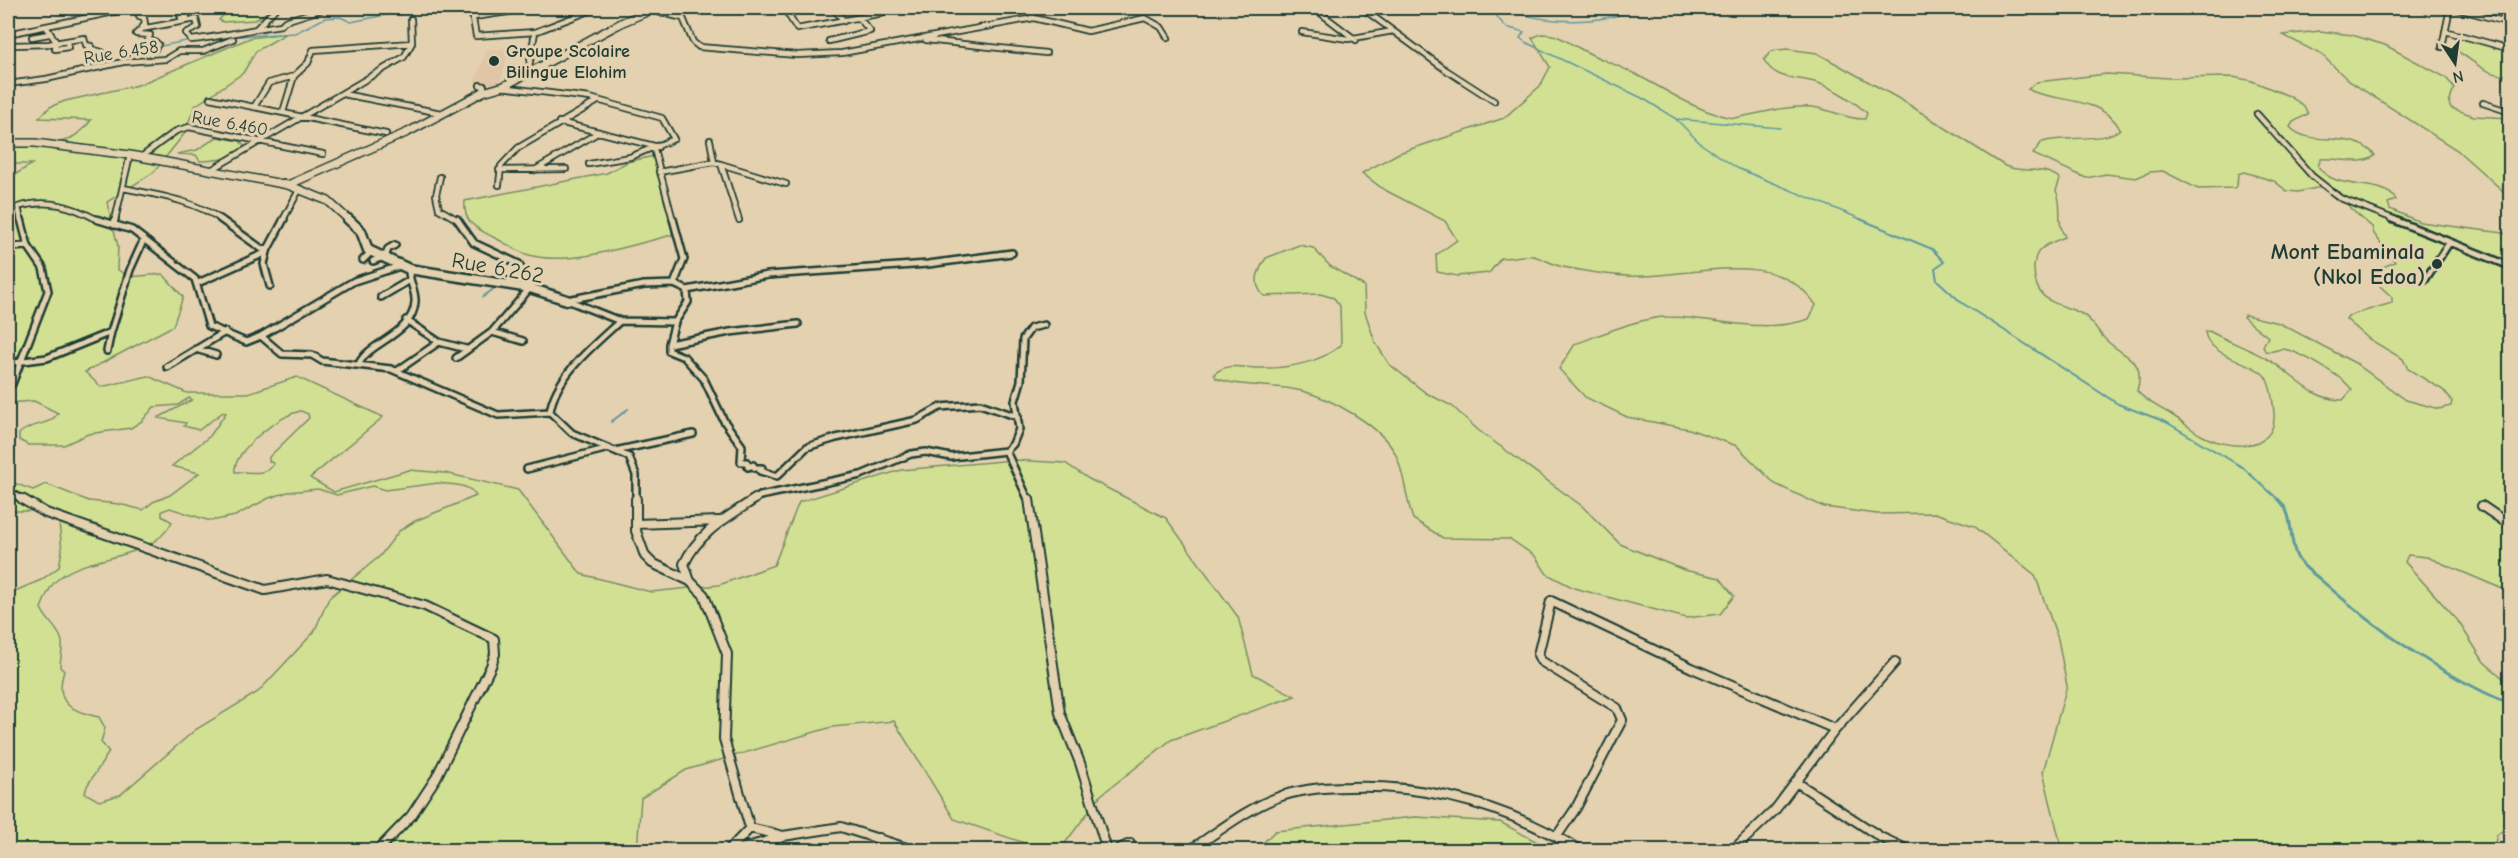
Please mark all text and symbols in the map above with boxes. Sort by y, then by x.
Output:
north arrow [2425,33,2485,93]
street label: Rue 6.458 [82,36,160,69]
place label: Groupe Scolaire Bilingue Elohim [506,41,630,83]
marker: Groupe Scolaire Bilingue Elohim [487,54,501,68]
text: N [2451,67,2465,87]
street label: Rue 6.460 [190,106,270,141]
place label: Mont Ebaminala (Nkol Edoa) [2271,239,2425,290]
street label: Rue 6.262 [450,247,546,289]
marker: Mont Ebaminala (Nkol Edoa) [2430,257,2444,271]

